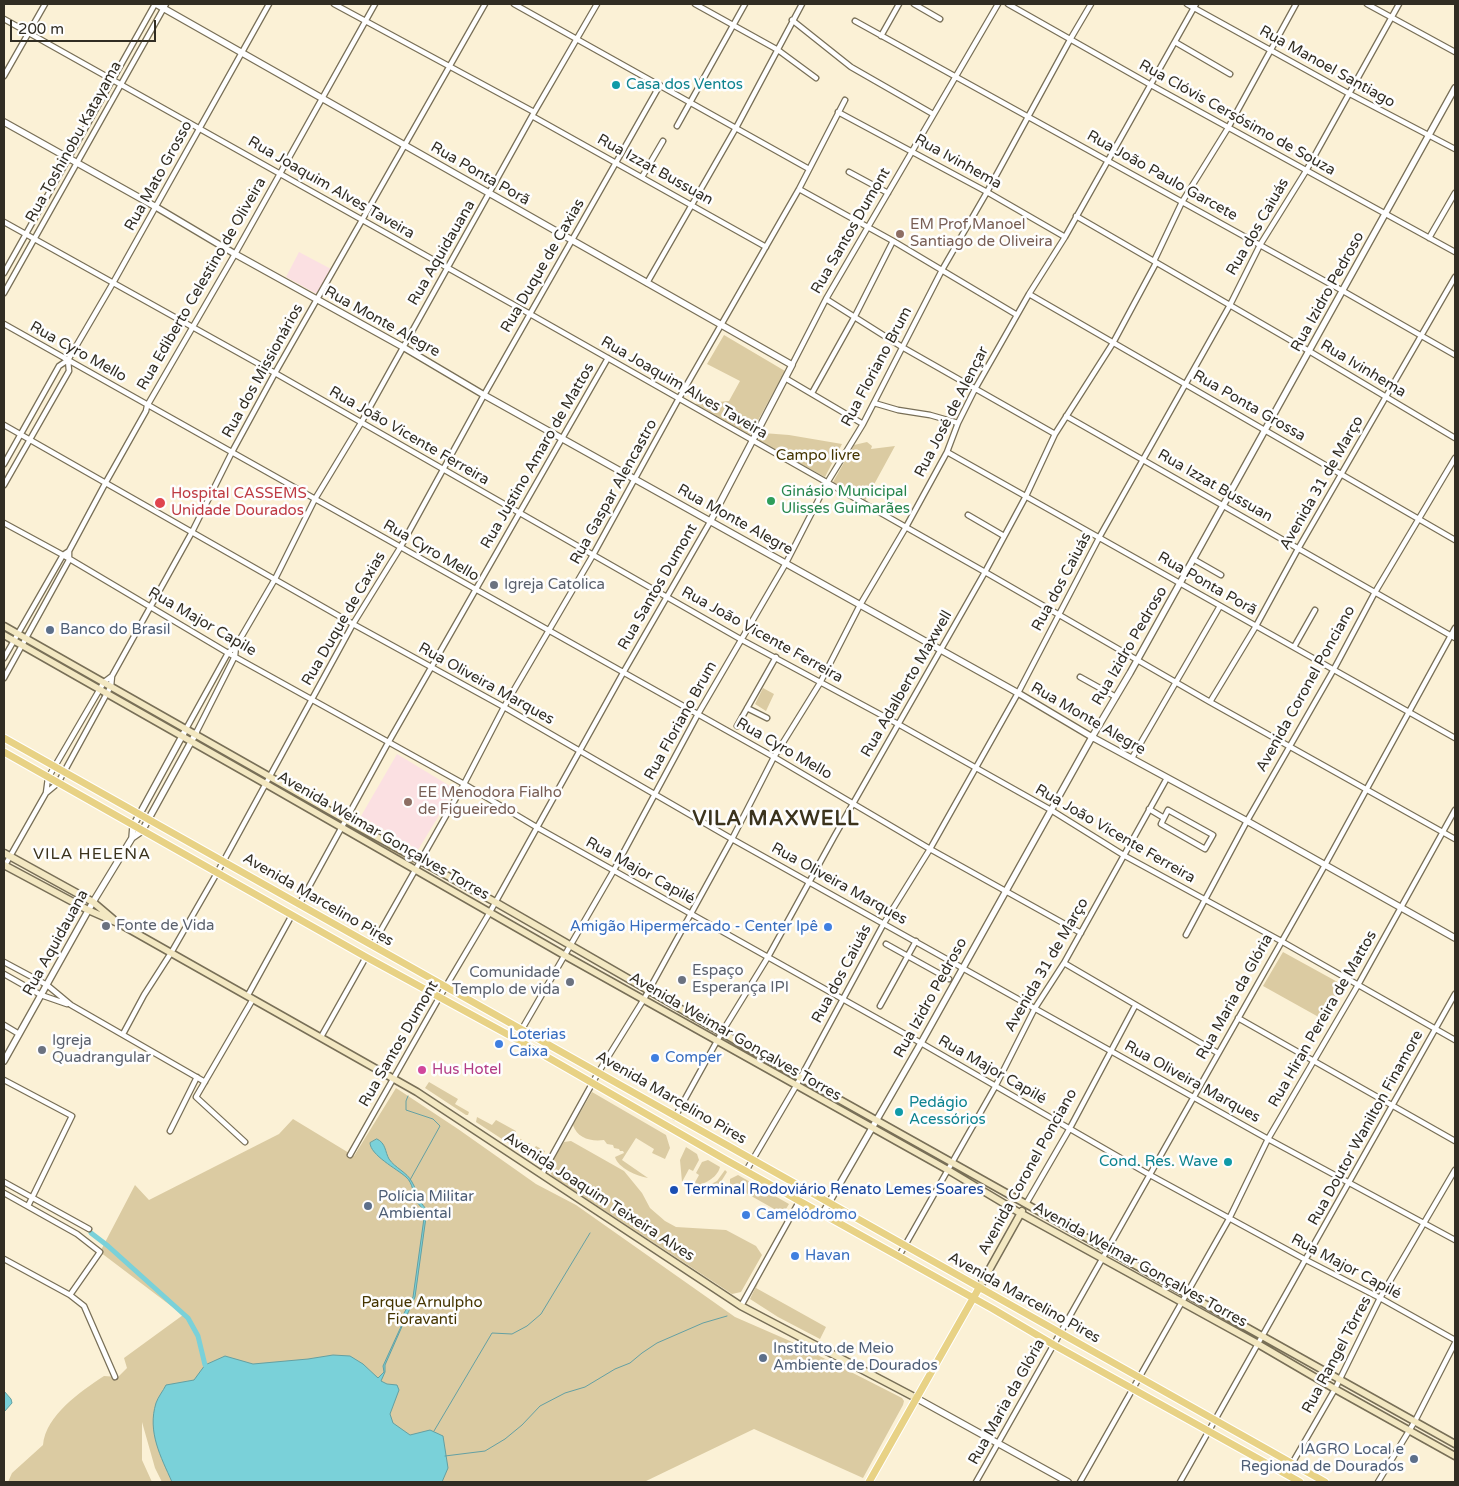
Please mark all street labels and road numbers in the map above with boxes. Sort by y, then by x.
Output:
street label: Rua Manoel Santiago [1256,22,1398,112]
street label: Rua Clóvis Cersósimo de Souza [1136,56,1338,180]
street label: Rua Toshinobu Katayama [22,58,126,226]
street label: Rua Mato Grosso [121,118,197,234]
street label: Rua João Paulo Garcete [1084,127,1240,225]
street label: Rua Izzat Bussuan [594,131,716,209]
street label: Rua Ivinhema [911,131,1005,193]
street label: Rua Joaquim Alves Taveira [244,133,418,243]
street label: Rua Ponta Porã [427,138,533,210]
street label: Rua Santos Dumont [808,165,894,297]
street label: Rua Ediberto Celestino de Oliveira [134,175,270,393]
street label: Rua dos Caiuás [1223,175,1293,279]
street label: Rua Duque de Caxias [497,196,589,336]
street label: Rua Aquidauana [405,197,479,309]
street label: Rua Izidro Pedroso [1288,229,1368,355]
street label: Rua Monte Alegre [321,283,443,361]
street label: Rua dos Missionários [219,301,307,441]
street label: Rua Floriano Brum [838,304,916,430]
street label: Rua Cyro Mello [27,318,129,386]
street label: Rua Joaquim Alves Taveira [597,333,771,443]
street label: Rua Ivinhema [1317,336,1409,402]
street label: Rua José de Alençar [911,344,993,480]
street label: Rua Justino Amaro de Mattos [477,360,599,552]
street label: Rua Ponta Grossa [1190,366,1308,446]
street label: Rua João Vicente Ferreira [326,383,492,489]
street label: Avenida 31 de Março [1276,413,1368,553]
street label: Rua Gaspar Alencastro [567,416,661,568]
street label: Rua Izzat Bussuan [1154,446,1276,526]
street label: Rua Monte Alegre [674,481,796,559]
street label: Rua Cyro Mello [380,516,482,586]
street label: Rua Santos Dumont [615,521,701,653]
street label: Rua dos Caiuás [1028,530,1096,634]
street label: Rua Ponta Porã [1154,548,1260,620]
street label: Rua Duque de Caxias [298,549,390,689]
street label: Rua João Vicente Ferreira [678,583,846,687]
street label: Rua Izidro Pedroso [1089,583,1171,709]
street label: Rua Major Capile [145,584,259,660]
street label: Avenida Coronel Ponciano [1253,603,1359,775]
street label: Rua Adalberto Maxwell [858,608,956,760]
street label: Rua Oliveira Marques [415,639,557,729]
street label: Rua Floriano Brum [641,658,721,784]
street label: Rua Monte Alegre [1028,679,1148,759]
street label: Rua Cyro Mello [733,714,835,784]
street label: Avenida Weimar Gonçalves Torres [274,768,492,904]
street label: Rua João Vicente Ferreira [1032,781,1198,887]
street label: Rua Major Capilé [582,834,698,908]
street label: Rua Oliveira Marques [768,839,910,929]
street label: Avenida Marcelino Pires [239,849,397,951]
street label: Rua Aquidauana [19,887,93,999]
street label: Avenida 31 de Março [1001,895,1093,1035]
street label: Rua dos Caiuás [808,922,876,1026]
street label: Rua Hiran Pereira de Mattos [1265,928,1381,1110]
street label: Rua Maria da Glória [1193,931,1277,1063]
street label: Rua Izidro Pedroso [891,935,971,1061]
street label: Avenida Weimar Gonçalves Torres [626,969,844,1105]
street label: Rua Santos Dumont [356,978,442,1110]
street label: Rua Doutor Wanilton Finamore [1305,1027,1427,1229]
street label: Rua Major Capilé [935,1032,1049,1108]
street label: Rua Oliveira Marques [1121,1037,1263,1127]
street label: Avenida Marcelino Pires [592,1047,750,1149]
street label: Avenida Coronel Ponciano [975,1086,1081,1258]
street label: Avenida Joaquim Teixeira Alves [501,1129,697,1265]
street label: Avenida Weimar Gonçalves Torres [1030,1199,1250,1331]
street label: Rua Major Capilé [1288,1230,1404,1304]
street label: Avenida Marcelino Pires [945,1249,1103,1347]
street label: Rua Rangel Tôrres [1298,1293,1376,1417]
street label: Rua Maria da Glória [965,1336,1049,1468]

